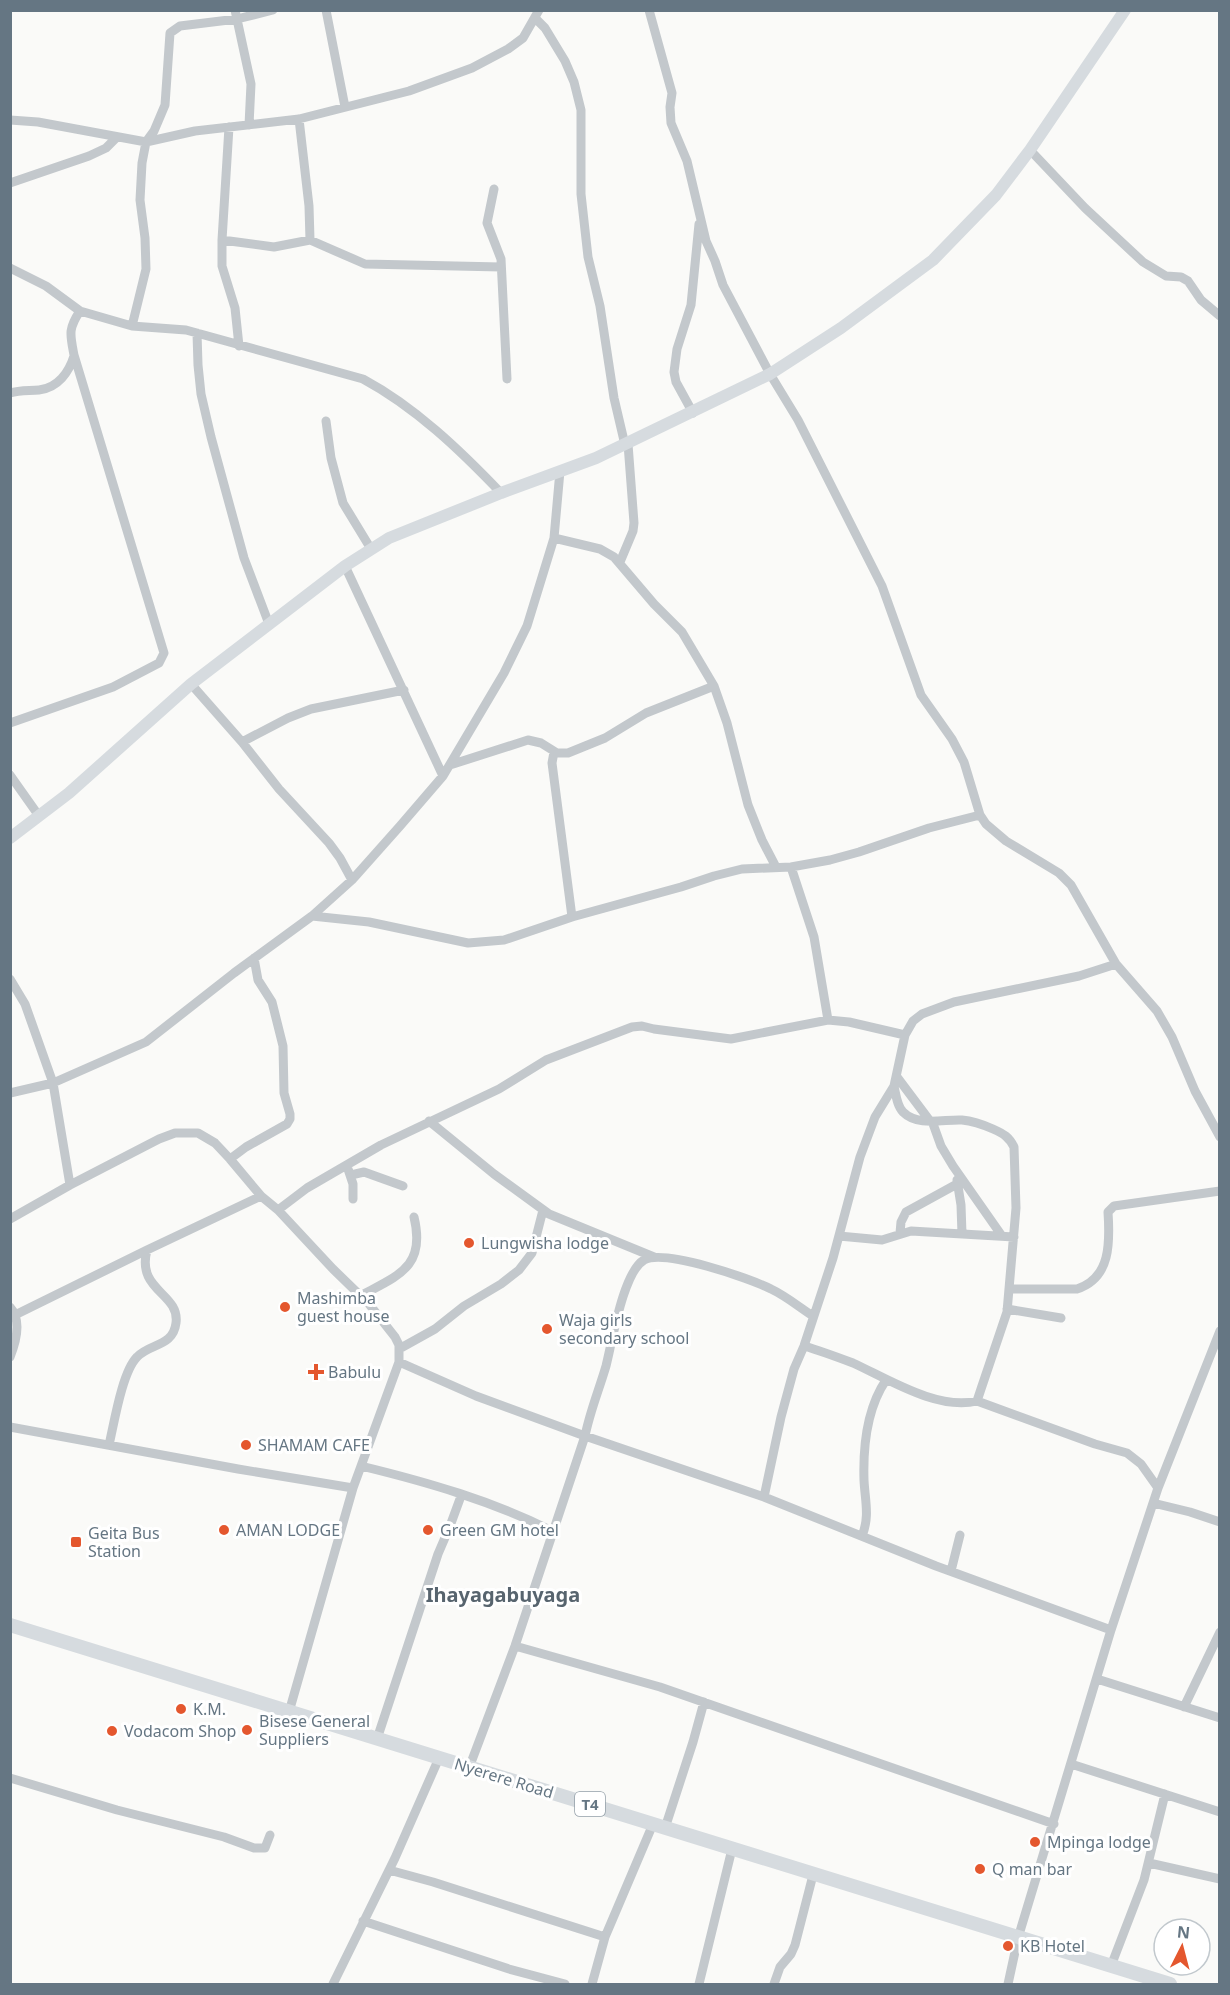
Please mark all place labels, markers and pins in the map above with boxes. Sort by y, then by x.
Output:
place label: Lungwisha lodge [481,1232,609,1254]
marker: Lungwisha lodge [462,1236,476,1250]
place label: Mashimba guest house [297,1287,390,1327]
marker: Mashimba guest house [278,1300,292,1314]
place label: Waja girls secondary school [559,1309,689,1349]
marker: Waja girls secondary school [540,1322,554,1336]
place label: Babulu [328,1361,381,1383]
marker: Babulu [309,1365,323,1379]
place label: SHAMAM CAFE [258,1434,370,1456]
marker: SHAMAM CAFE [239,1438,253,1452]
place label: AMAN LODGE [236,1519,340,1541]
place label: Green GM hotel [440,1519,559,1541]
place label: Geita Bus Station [88,1522,160,1562]
marker: AMAN LODGE [217,1523,231,1537]
marker: Green GM hotel [421,1523,435,1537]
marker: Geita Bus Station [69,1535,83,1549]
place label: K.M. [193,1698,226,1720]
marker: K.M. [174,1702,188,1716]
place label: Bisese General Suppliers [259,1710,370,1750]
place label: Vodacom Shop [124,1720,236,1742]
marker: Bisese General Suppliers [240,1723,254,1737]
marker: Vodacom Shop [105,1724,119,1738]
place label: Mpinga lodge [1047,1831,1151,1853]
marker: Mpinga lodge [1028,1835,1042,1849]
place label: Q man bar [992,1858,1072,1880]
marker: Q man bar [973,1862,987,1876]
place label: KB Hotel [1020,1935,1085,1957]
marker: KB Hotel [1001,1939,1015,1953]

